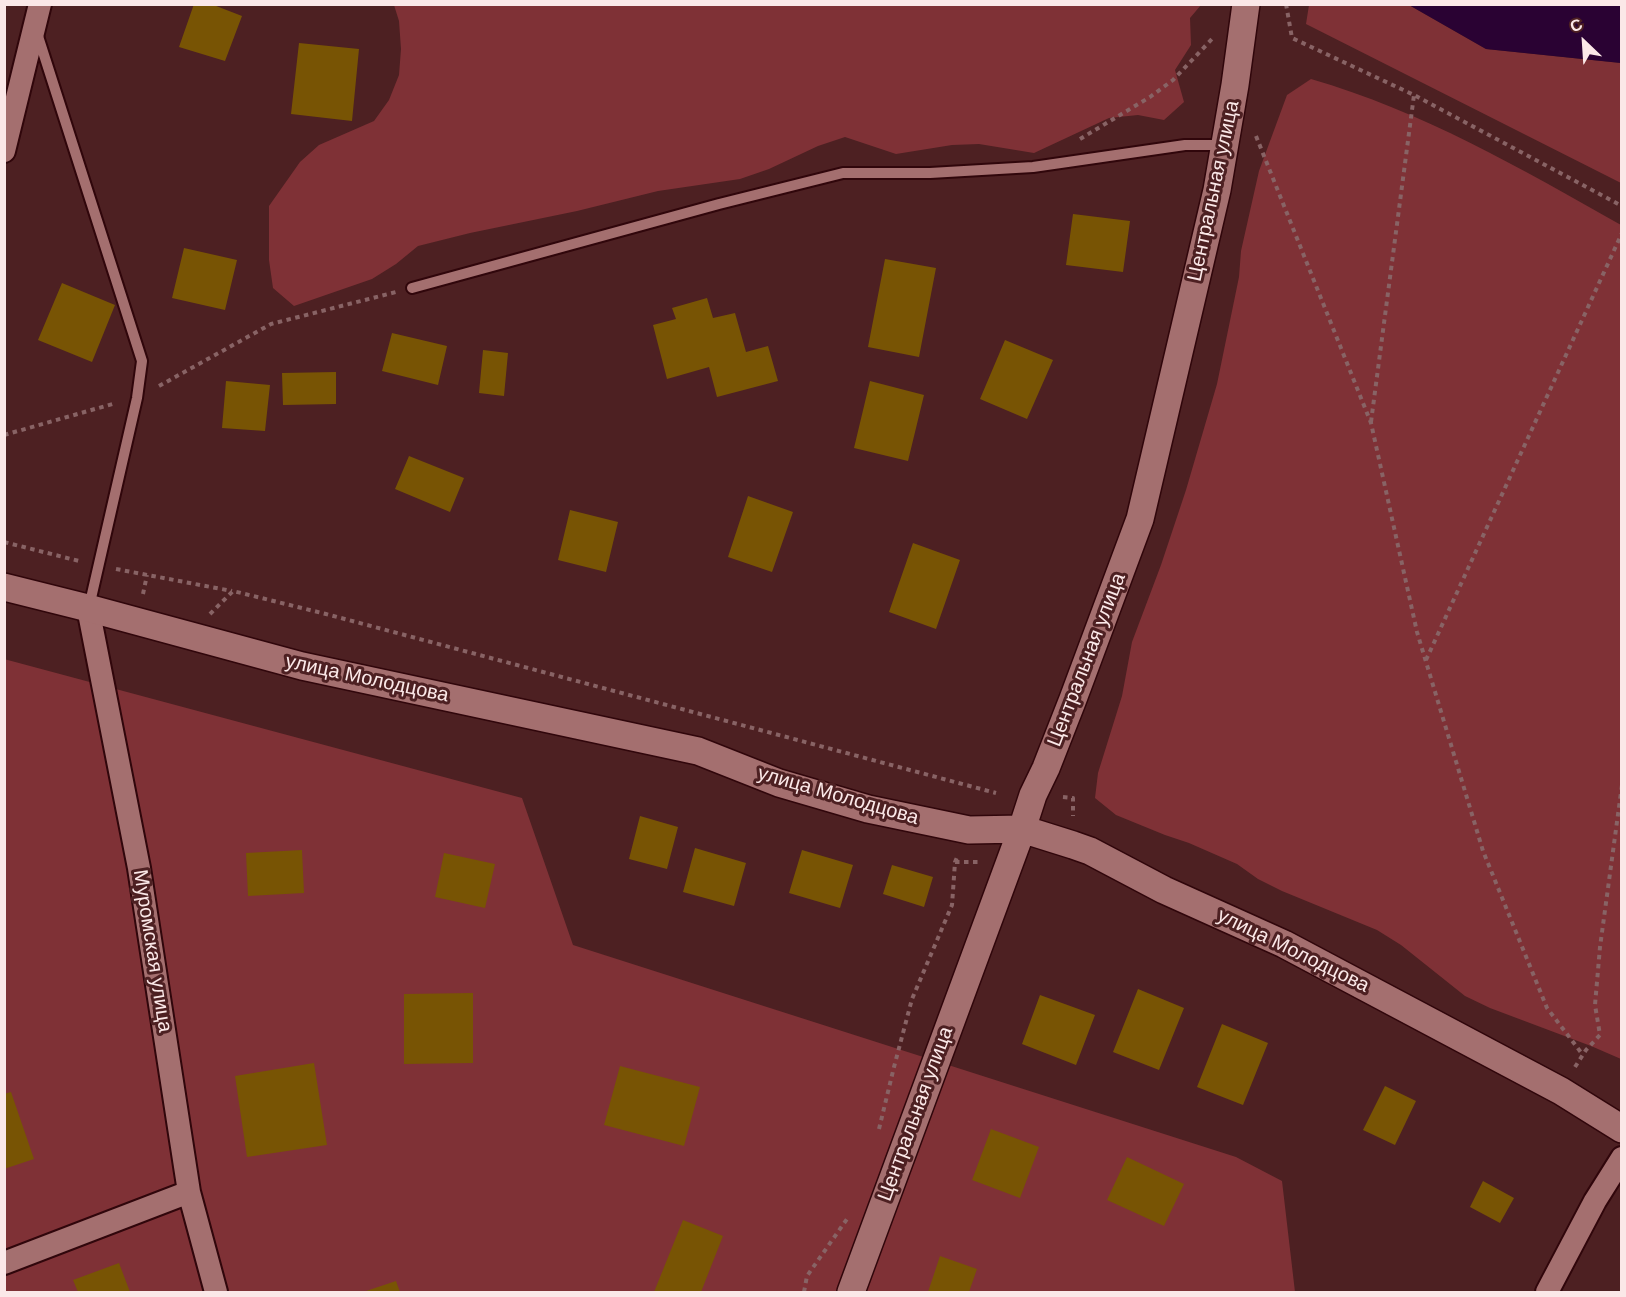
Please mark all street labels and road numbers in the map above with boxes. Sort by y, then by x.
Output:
street label: Центральная улица [1183,99,1245,283]
street label: Центральная улица [1043,570,1131,750]
street label: улица Молодцова [283,650,451,708]
street label: улица Молодцова [755,762,921,830]
street label: Муромская улица [127,868,177,1034]
street label: улица Молодцова [1213,904,1373,998]
street label: Центральная улица [873,1023,959,1205]

